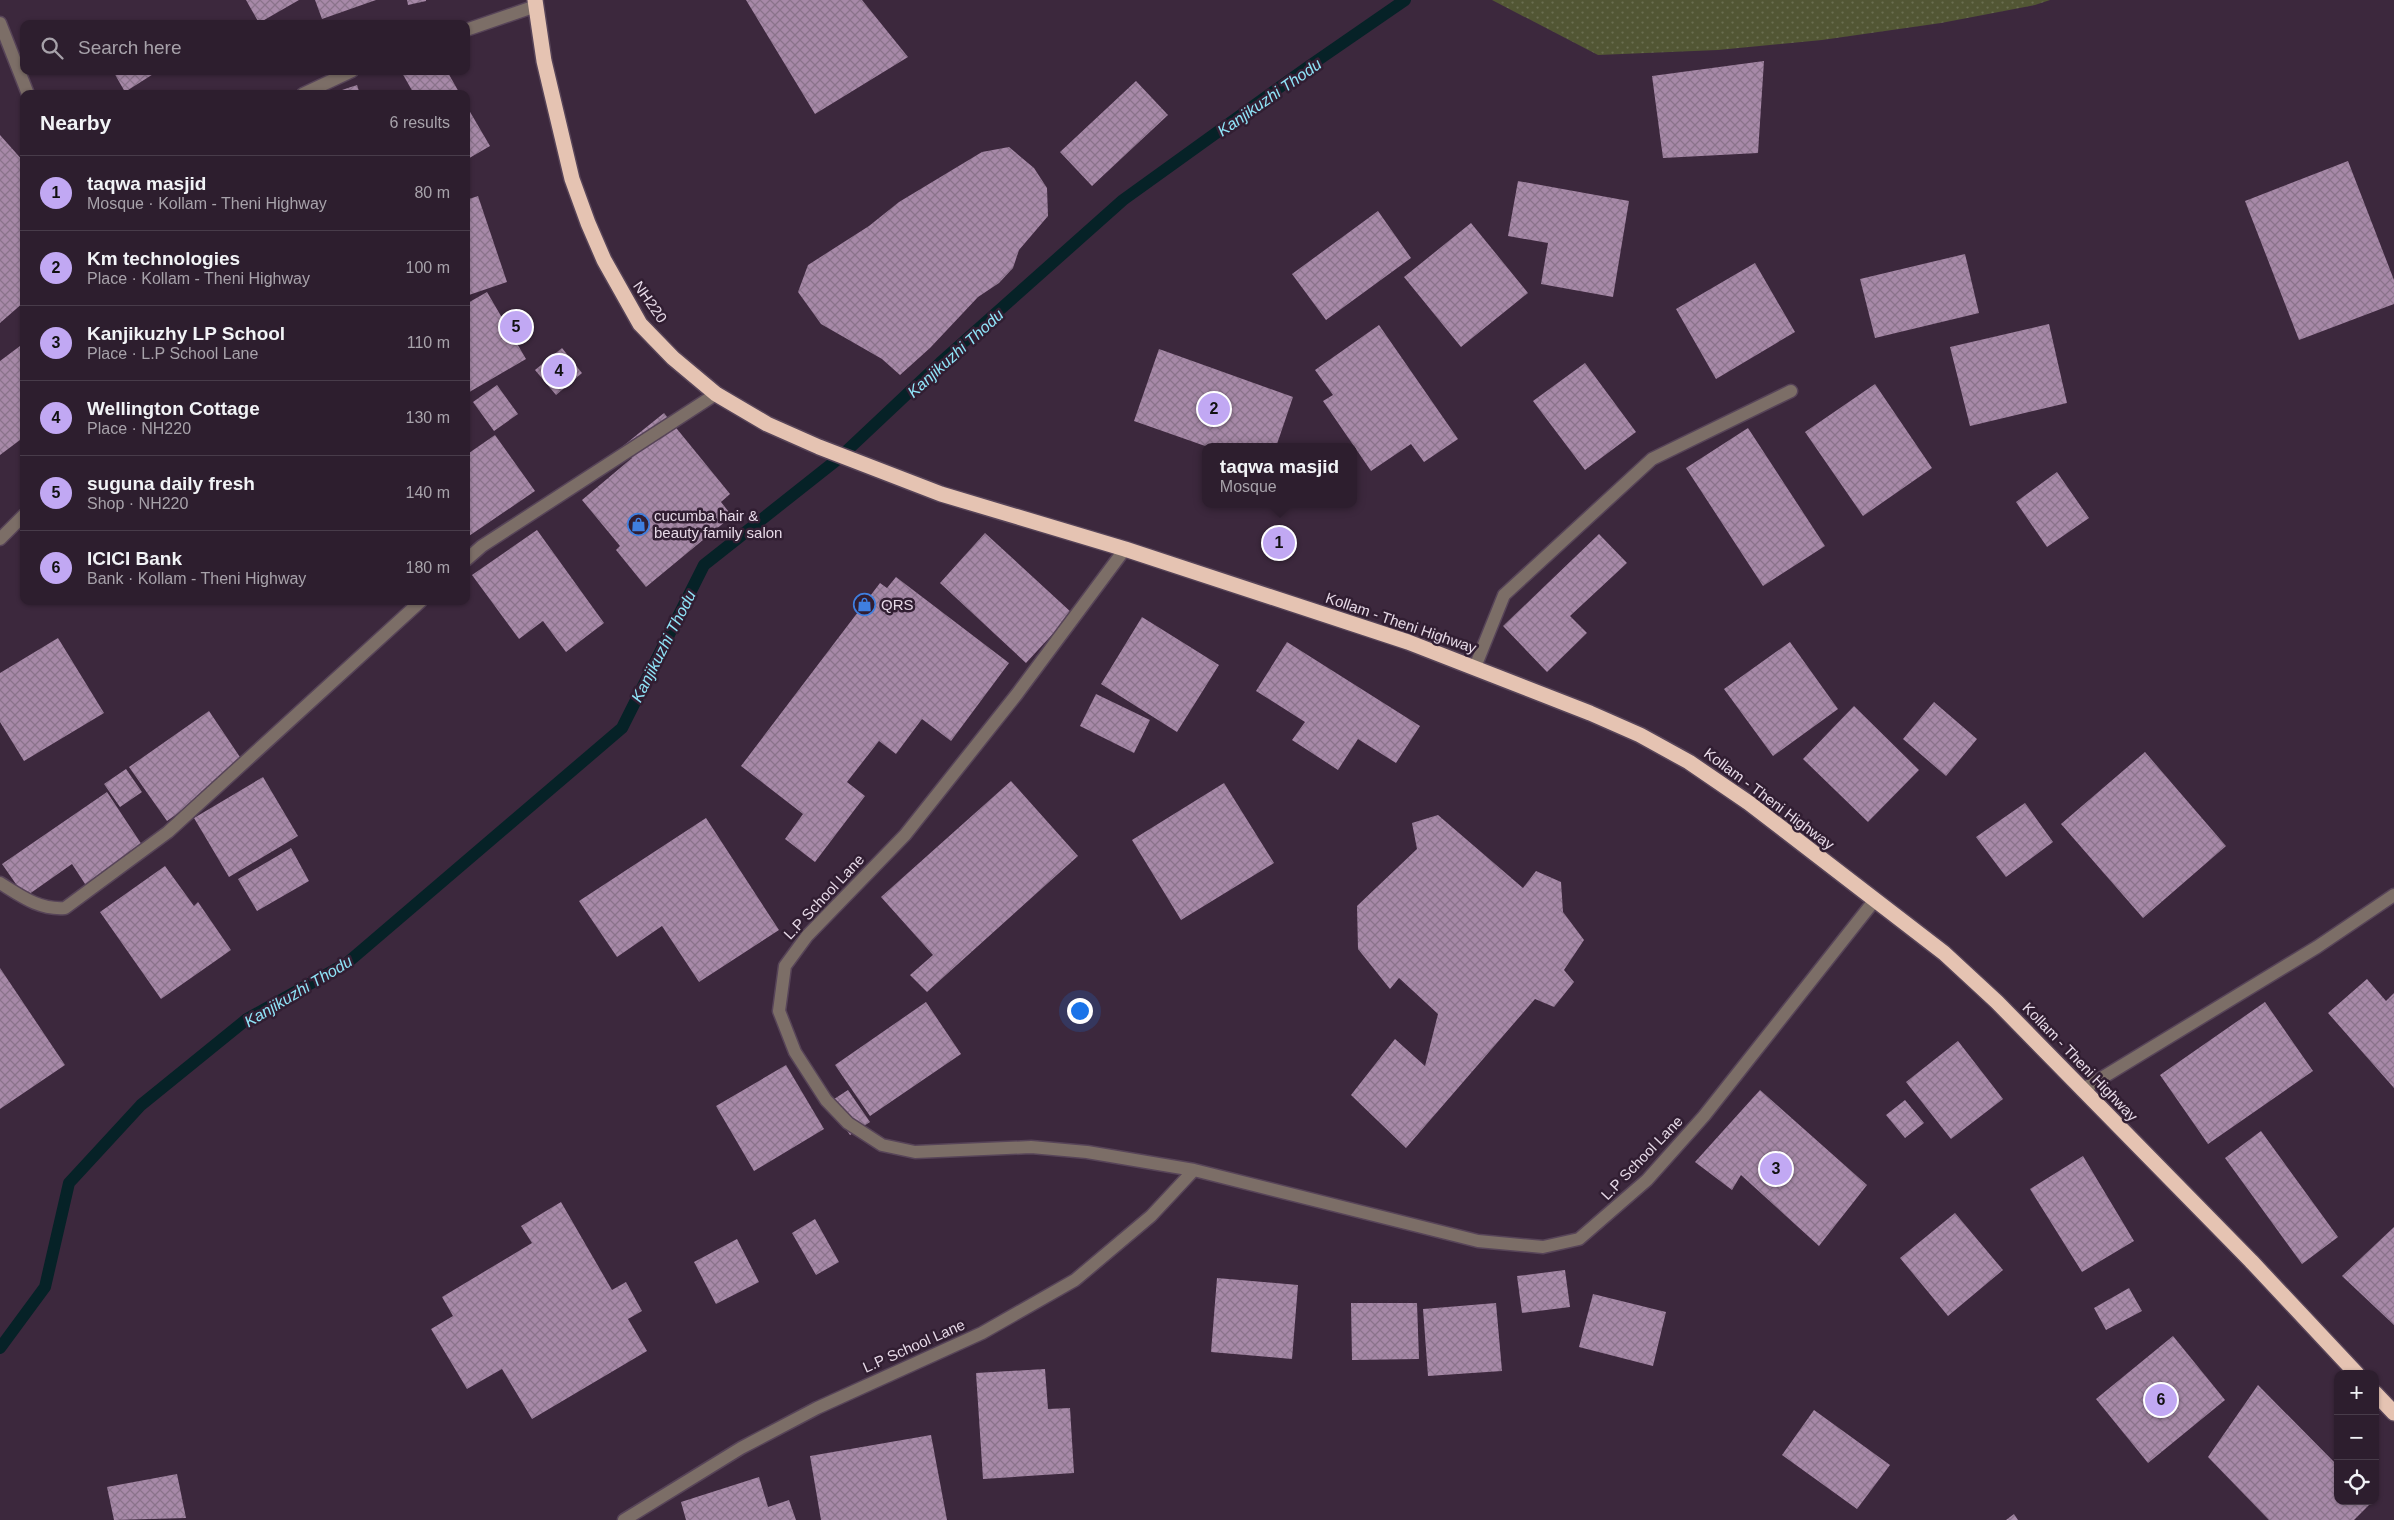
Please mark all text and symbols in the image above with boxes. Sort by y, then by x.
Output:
search box [20,20,470,75]
icon: search [38,34,66,62]
text: Search here [78,37,182,58]
water label: Kanjikuzhi Thodu [1214,55,1325,140]
text: Nearby [40,111,111,134]
text: 6 results [390,114,450,131]
text: taqwa masjid [87,173,206,194]
text: 1 [52,184,60,201]
text: 80 m [414,184,450,201]
text: Mosque · Kollam - Theni Highway [87,195,327,212]
text: Km technologies [87,248,240,269]
text: 2 [52,259,60,276]
text: 100 m [406,259,450,276]
text: Place · Kollam - Theni Highway [87,270,310,287]
street label: NH220 [630,278,671,326]
water label: Kanjikuzhi Thodu [904,306,1007,401]
pin: 5 [500,308,532,346]
text: Kanjikuzhy LP School [87,323,285,344]
text: 3 [52,334,60,351]
text: 110 m [407,334,450,351]
text: Place · L.P School Lane [87,345,258,362]
pin: 4 [543,352,575,390]
pin: 2 [1198,390,1230,428]
text: Wellington Cottage [87,398,260,419]
text: 4 [52,409,60,426]
text: 130 m [406,409,450,426]
text: Place · NH220 [87,420,191,437]
popup [1202,443,1357,508]
text: taqwa masjid [1220,456,1339,477]
text: suguna daily fresh [87,473,255,494]
text: Mosque [1220,478,1277,495]
text: 5 [52,484,60,501]
text: 140 m [406,484,450,501]
text: Shop · NH220 [87,495,188,512]
place label: cucumba hair & beauty family salon [654,507,782,541]
shop icon: cucumba hair & beauty family salon [626,513,650,537]
pin: 1 [1263,524,1295,562]
text: ICICI Bank [87,548,182,569]
text: 6 [52,559,60,576]
text: 180 m [406,559,450,576]
text: Bank · Kollam - Theni Highway [87,570,306,587]
water label: Kanjikuzhi Thodu [628,588,699,705]
street label: Kollam - Theni Highway [1324,589,1479,656]
shop icon: QRS [853,593,877,617]
place label: QRS [881,596,914,613]
street label: Kollam - Theni Highway [1701,744,1838,853]
street label: L.P School Lane [780,851,867,943]
water label: Kanjikuzhi Thodu [241,952,355,1030]
your location [1067,998,1093,1024]
street label: Kollam - Theni Highway [2019,999,2142,1125]
street label: L.P School Lane [1597,1112,1686,1203]
pin: 3 [1760,1150,1792,1188]
street label: L.P School Lane [860,1315,967,1376]
map controls [2334,1370,2379,1505]
button: + [2334,1370,2379,1415]
pin: 6 [2145,1381,2177,1419]
button: − [2334,1415,2379,1460]
button: locate [2334,1460,2379,1505]

